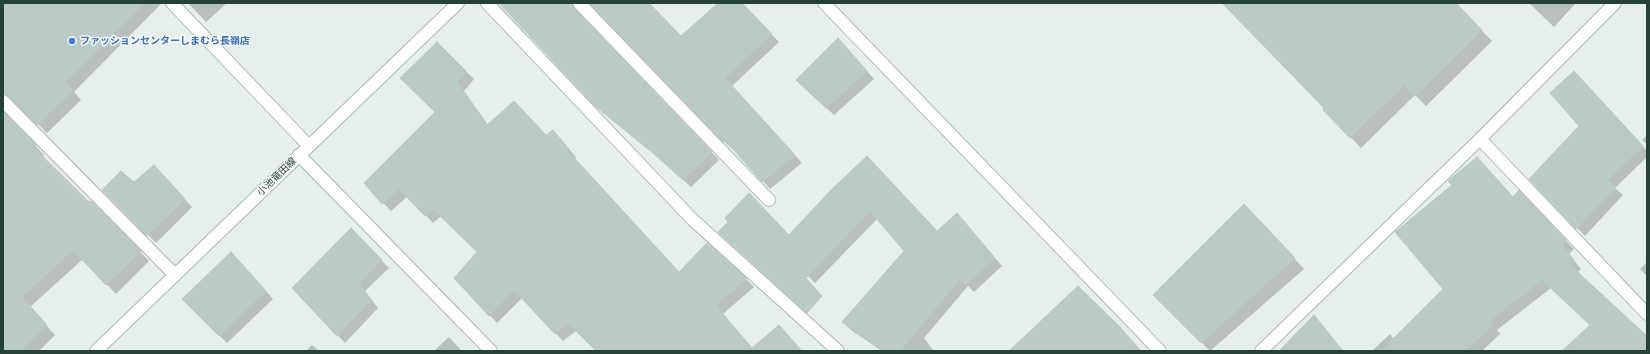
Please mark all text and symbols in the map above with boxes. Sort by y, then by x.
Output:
place label: ファッションセンターしまむら長嶺店 [80,35,250,47]
marker: ファッションセンターしまむら長嶺店 [67,36,77,46]
street label: 小池竜田線 [255,155,299,199]

